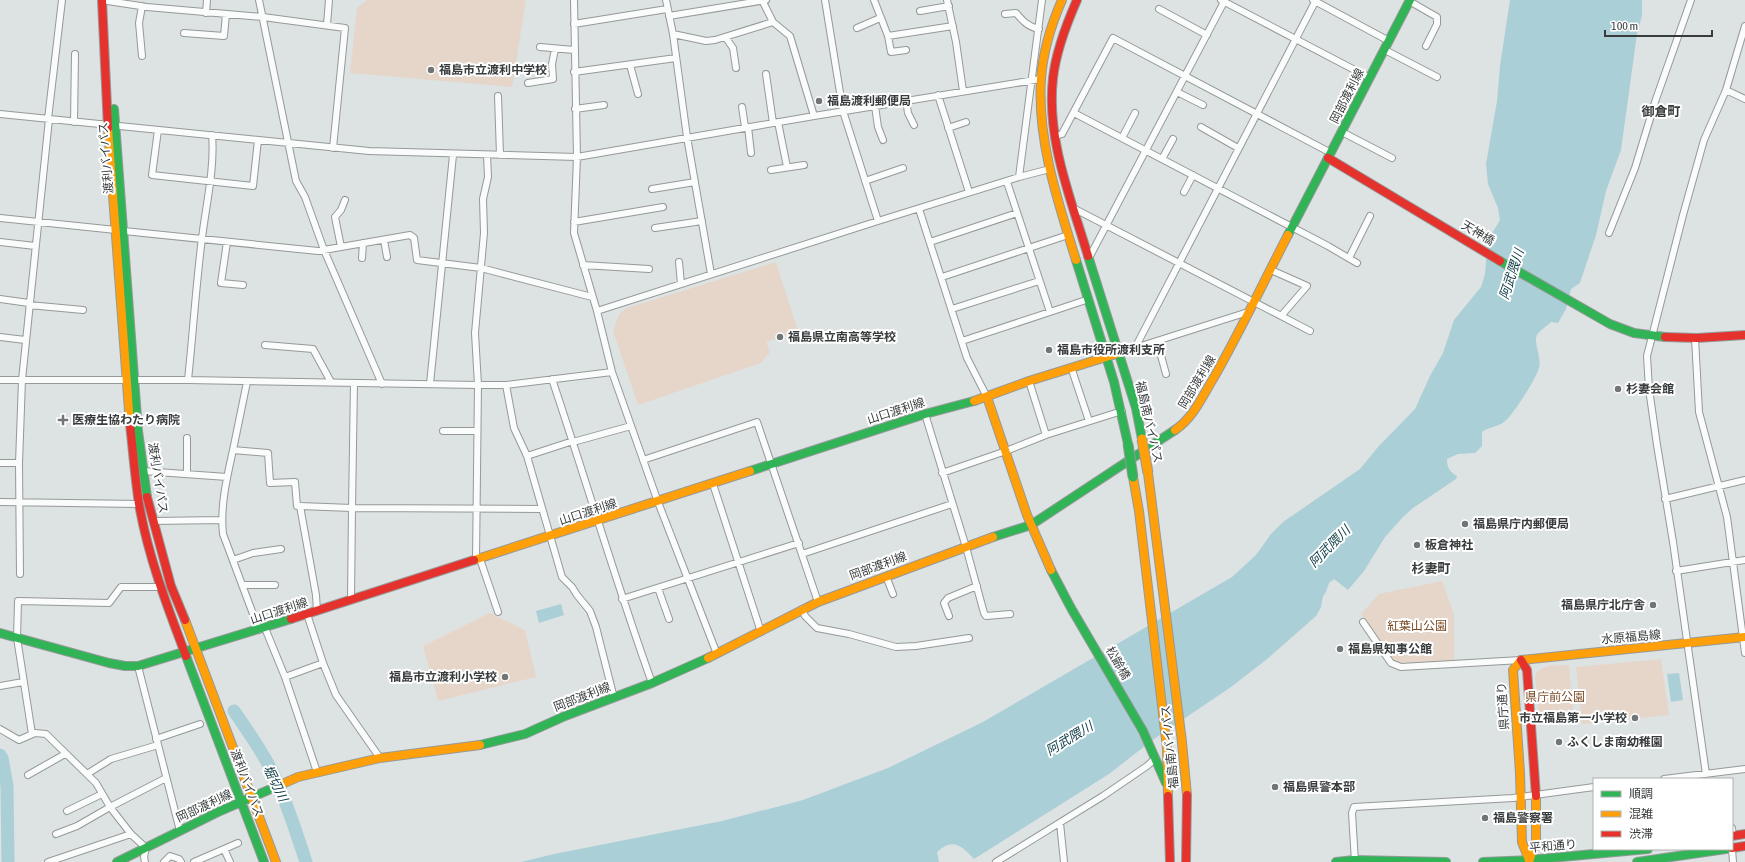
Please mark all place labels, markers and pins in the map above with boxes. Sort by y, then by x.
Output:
place label: 福島市立渡利中学校 [439,63,547,77]
marker: 福島市立渡利中学校 [426,65,436,75]
place label: 福島渡利郵便局 [827,94,911,108]
marker: 福島渡利郵便局 [814,96,824,106]
place label: 福島県立南高等学校 [788,330,896,344]
marker: 福島県立南高等学校 [775,332,785,342]
place label: 福島市役所渡利支所 [1057,343,1165,357]
marker: 福島市役所渡利支所 [1044,345,1054,355]
place label: 杉妻会館 [1626,382,1674,396]
marker: 杉妻会館 [1613,384,1623,394]
place label: 医療生協わたり病院 [72,413,180,427]
marker: 医療生協わたり病院 [57,414,69,426]
place label: 福島県庁内郵便局 [1473,517,1569,531]
marker: 福島県庁内郵便局 [1460,519,1470,529]
place label: 板倉神社 [1425,538,1473,552]
marker: 板倉神社 [1412,540,1422,550]
place label: 福島県庁北庁舎 [1561,598,1645,612]
marker: 福島県庁北庁舎 [1648,600,1658,610]
place label: 福島県知事公館 [1348,642,1432,656]
marker: 福島県知事公館 [1335,644,1345,654]
place label: 福島市立渡利小学校 [389,670,497,684]
marker: 福島市立渡利小学校 [500,672,510,682]
place label: 市立福島第一小学校 [1519,711,1627,725]
marker: 市立福島第一小学校 [1630,713,1640,723]
place label: ふくしま南幼稚園 [1567,735,1663,749]
marker: ふくしま南幼稚園 [1554,737,1564,747]
place label: 福島県警本部 [1283,780,1355,794]
marker: 福島県警本部 [1270,782,1280,792]
place label: 福島警察署 [1493,811,1553,825]
marker: 福島警察署 [1480,813,1490,823]

